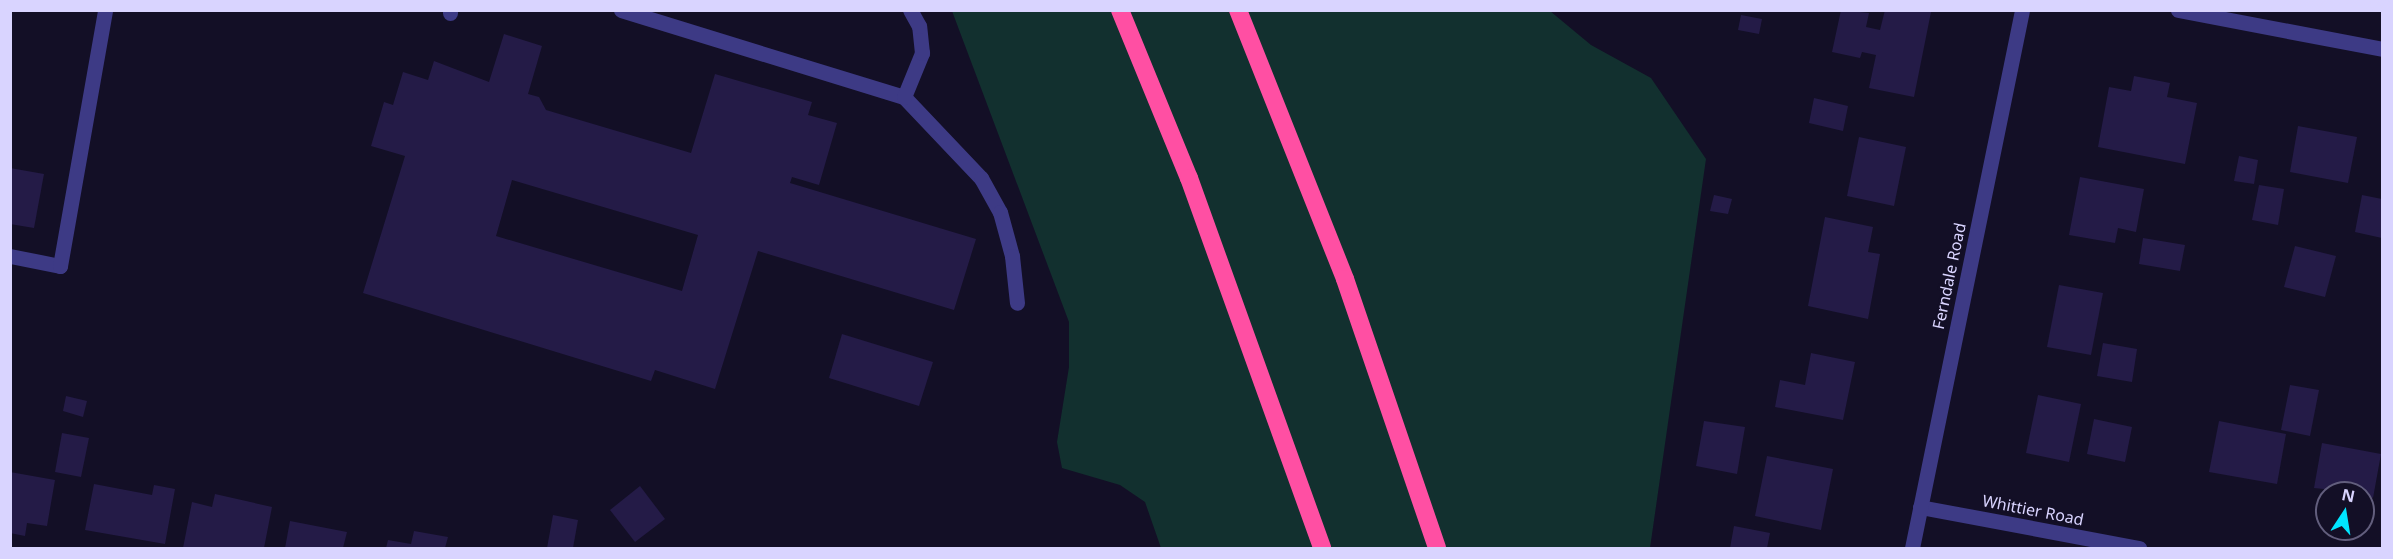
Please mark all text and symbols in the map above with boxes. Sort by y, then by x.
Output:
street label: Ferndale Road [1928,221,1970,331]
north arrow [2315,481,2375,541]
text: N [2340,483,2357,507]
street label: Whittier Road [1981,491,2085,529]

